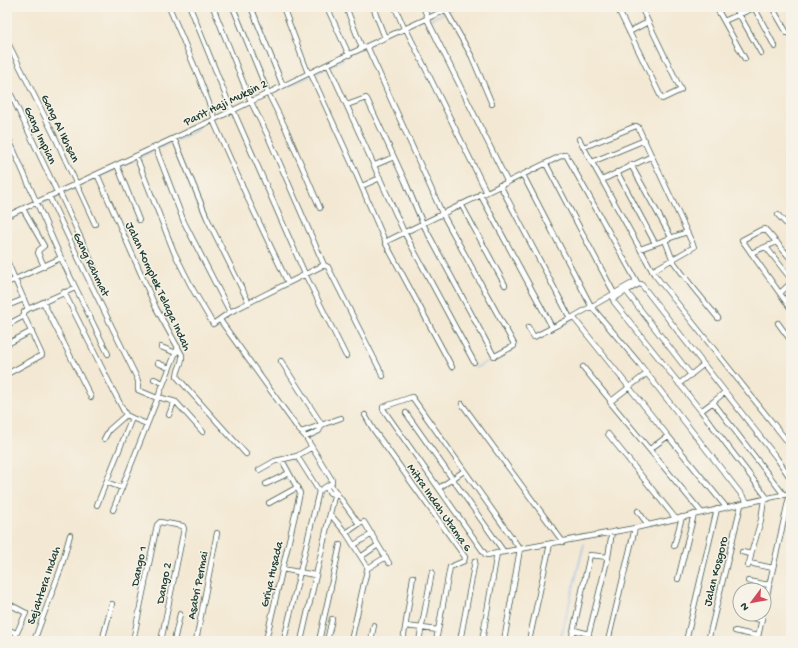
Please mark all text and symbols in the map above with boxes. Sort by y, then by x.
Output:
street label: Parit Haji Muksin 2 [181,77,270,130]
street label: Gang Al Ikhsan [37,93,82,165]
street label: Gang Impian [20,105,59,167]
street label: Jalan Komplek Telaga Indah [121,220,193,354]
street label: Gang Rahmat [69,231,112,300]
street label: Mitra Indah Utama 6 [403,462,474,555]
street label: Jalan Kosgoro [701,535,732,608]
street label: Griya Husada [259,540,287,609]
street label: Sejahtera Indah [25,544,65,627]
street label: Dango 1 [129,545,151,589]
street label: Asabri Permai [186,550,212,621]
street label: Dango 2 [154,561,176,606]
north arrow [732,582,772,622]
text: N [738,600,752,612]

